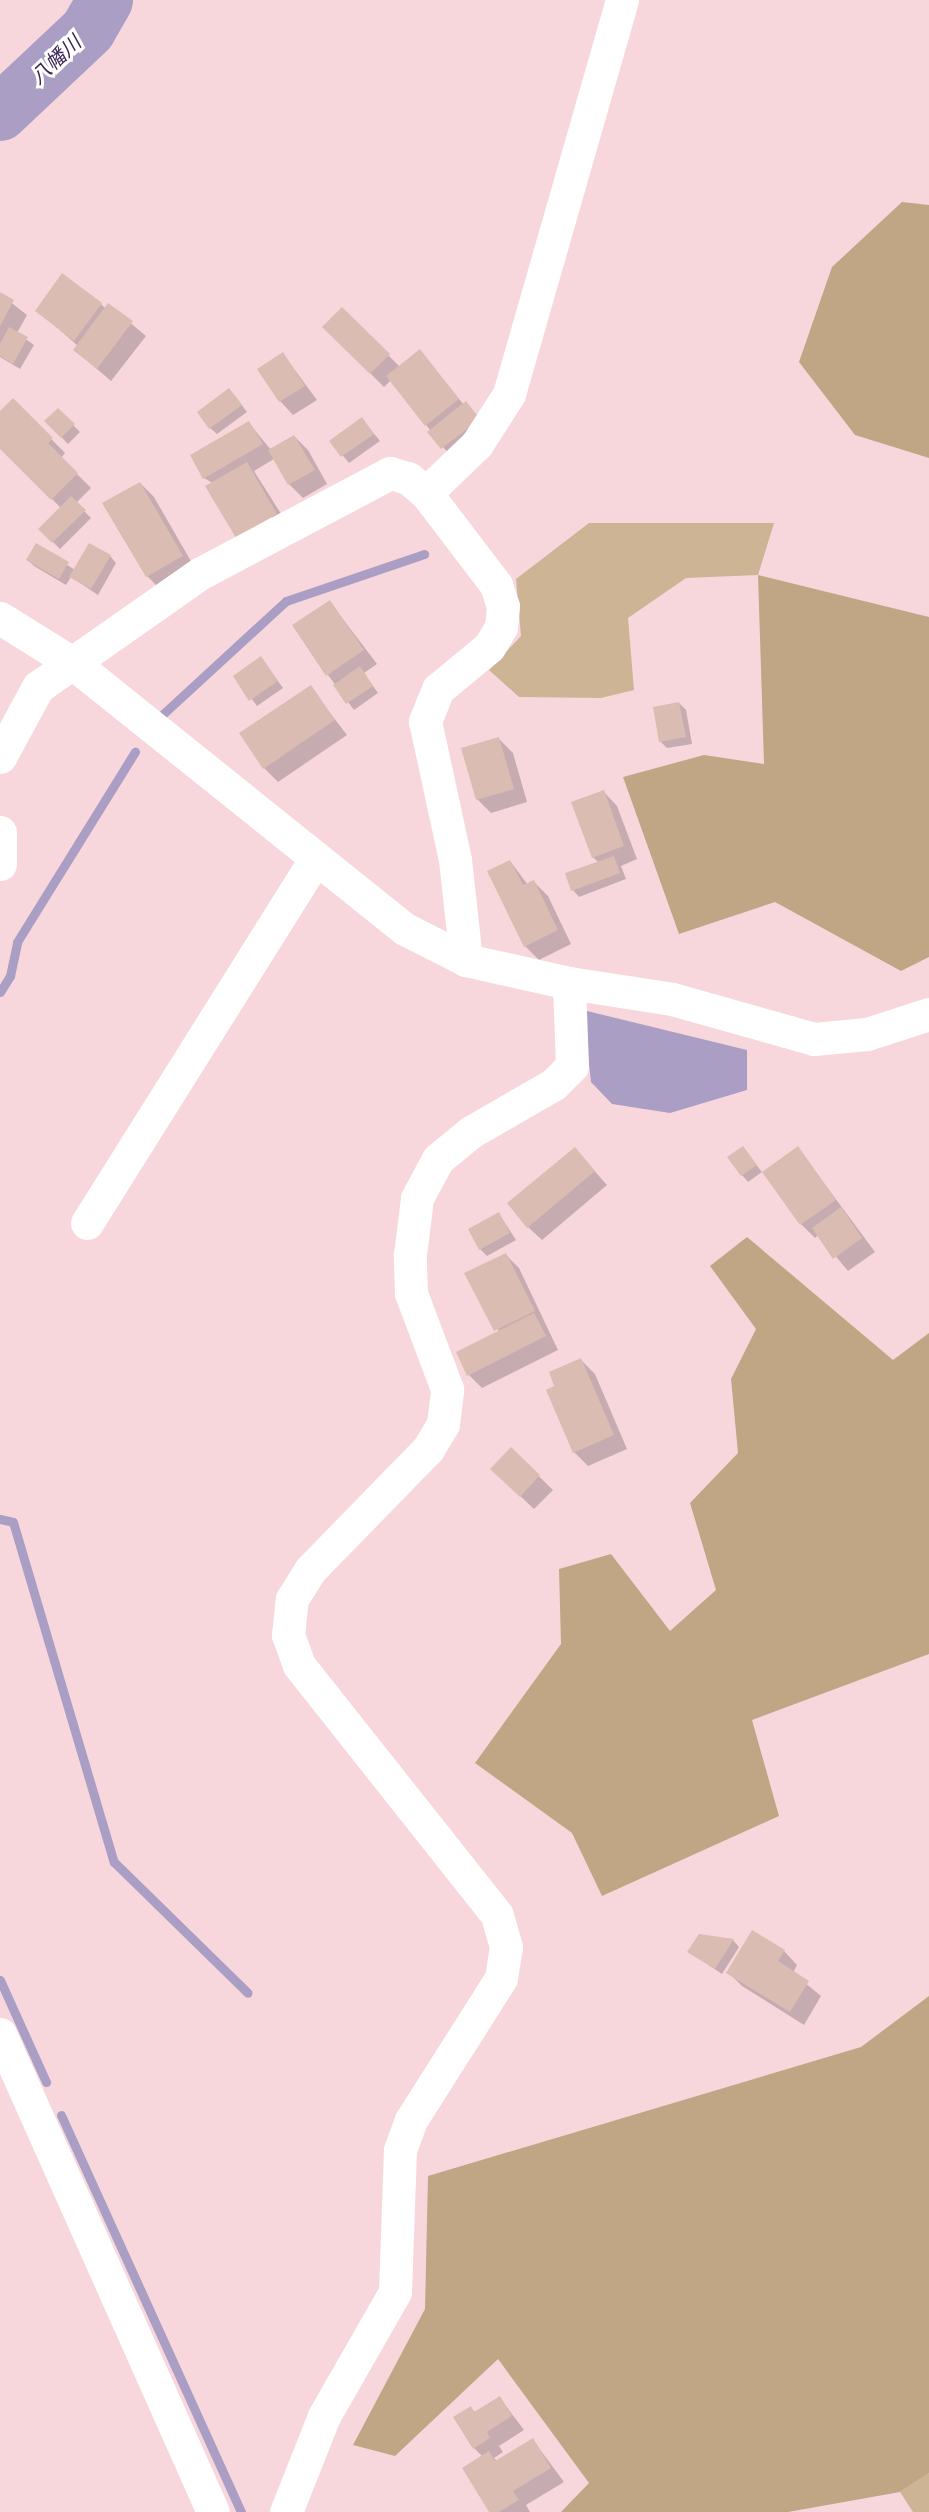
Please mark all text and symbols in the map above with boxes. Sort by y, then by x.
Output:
water label: 八幡川 [26,31,86,89]

